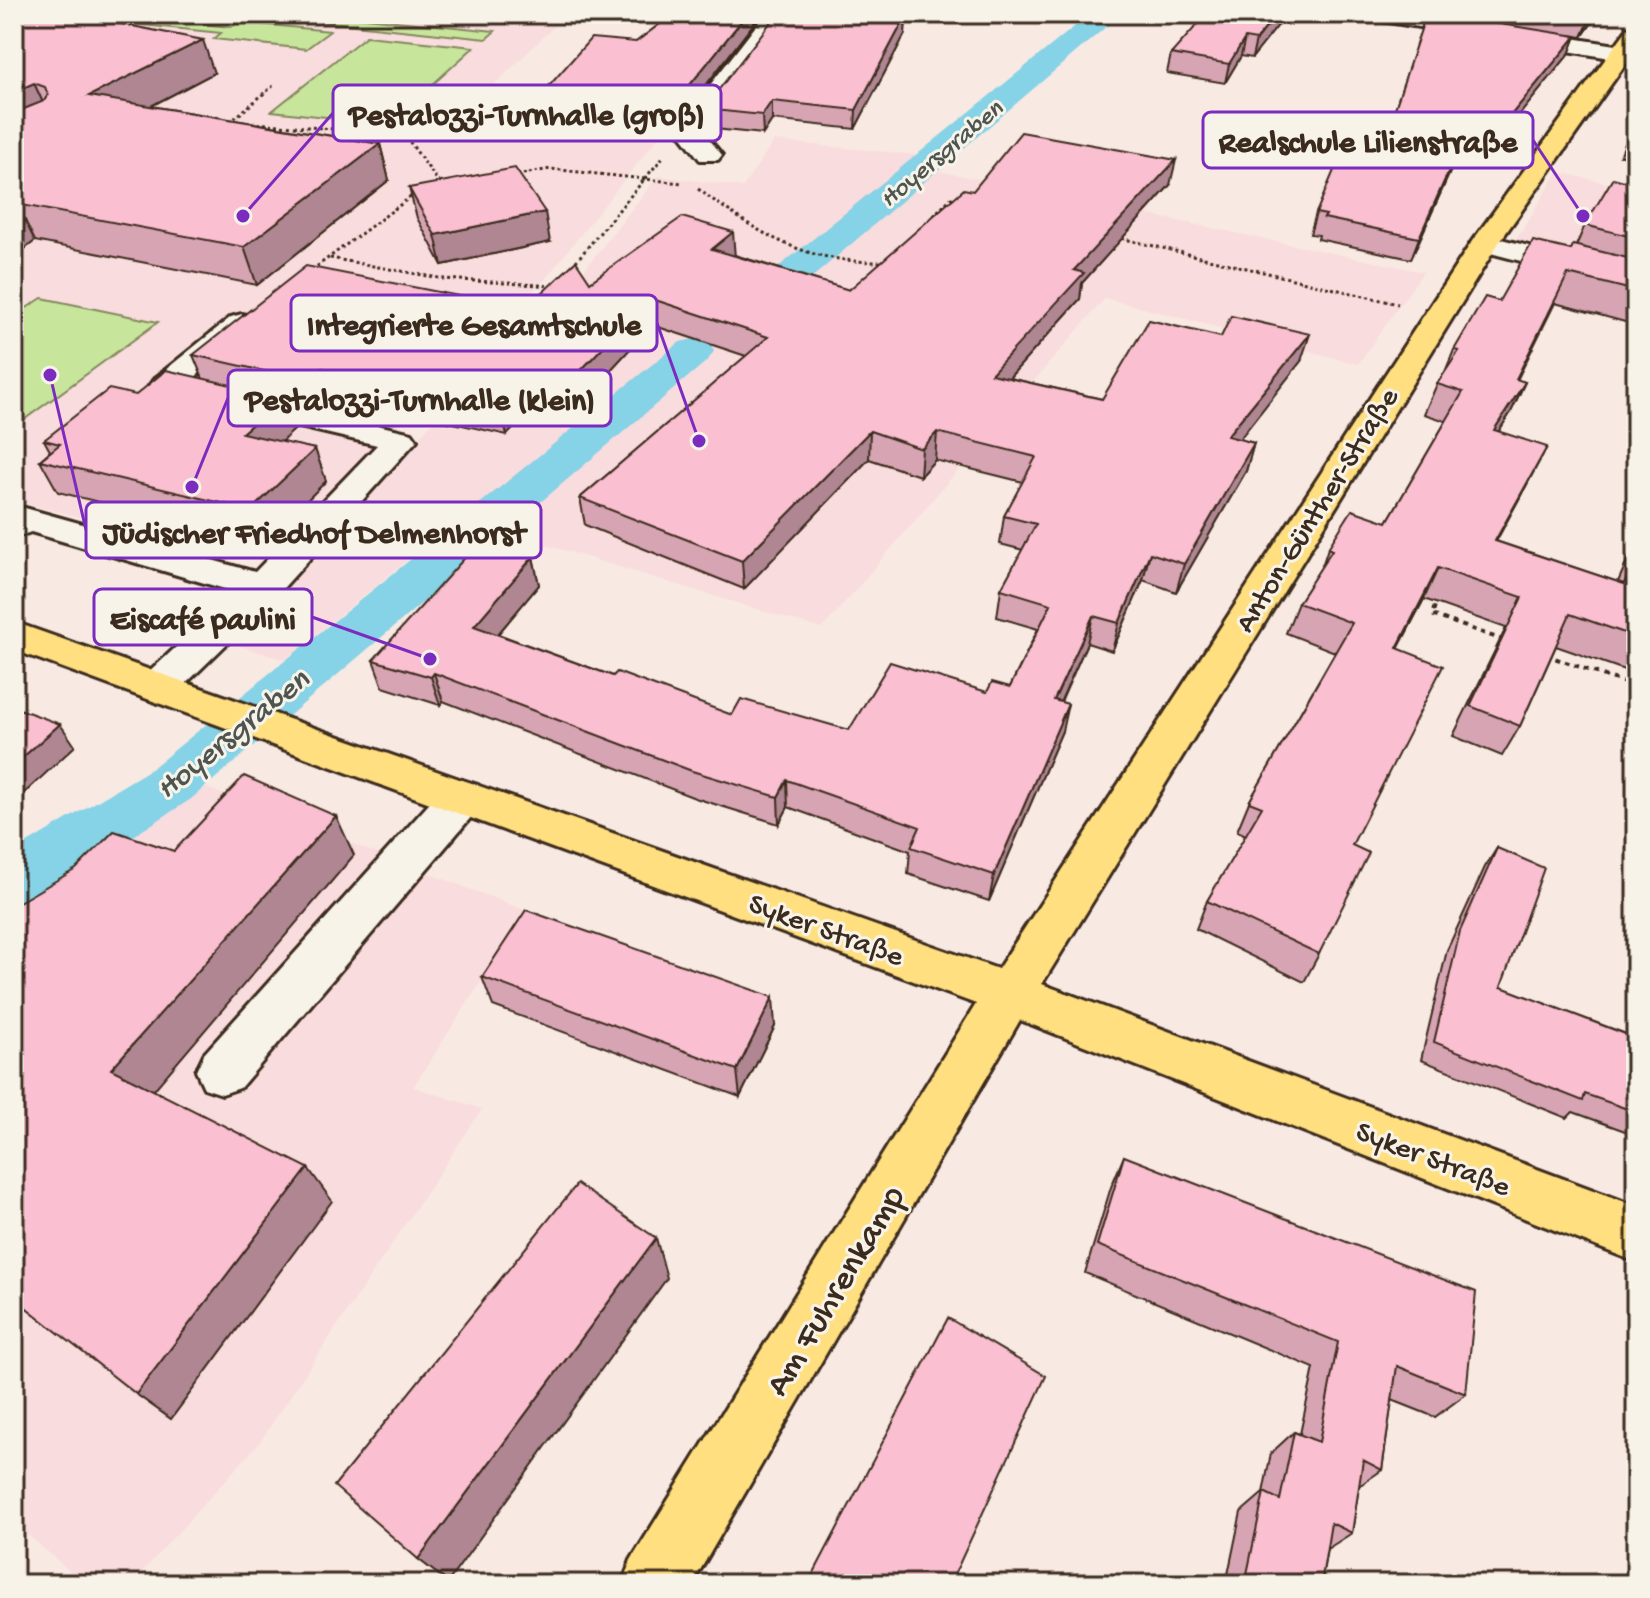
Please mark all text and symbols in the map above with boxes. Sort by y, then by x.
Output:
callout: Pestalozzi-Turnhalle (groß) [333,85,721,141]
water label: Hoyersgraben [875,95,1011,216]
text: Pestalozzi-Turnhalle (groß) [347,99,705,137]
callout: Realschule Lilienstraße [1203,112,1533,168]
text: Realschule Lilienstraße [1218,126,1519,164]
callout: Integrierte Gesamtschule [291,295,657,351]
text: Integrierte Gesamtschule [307,309,643,347]
callout: Pestalozzi-Turnhalle (klein) [228,370,611,426]
street label: Anton-Günther-Straße [1229,382,1409,640]
text: Pestalozzi-Turnhalle (klein) [243,384,595,422]
callout: Jüdischer Friedhof Delmenhorst [86,502,541,558]
text: Jüdischer Friedhof Delmenhorst [102,517,528,555]
callout: Eiscafé paulini [94,589,312,645]
text: Eiscafé paulini [110,603,296,641]
water label: Hoyersgraben [150,662,319,809]
street label: Syker Straße [743,888,908,977]
street label: Syker Straße [1350,1116,1515,1207]
street label: Am Fuhrenkamp [758,1179,917,1405]

